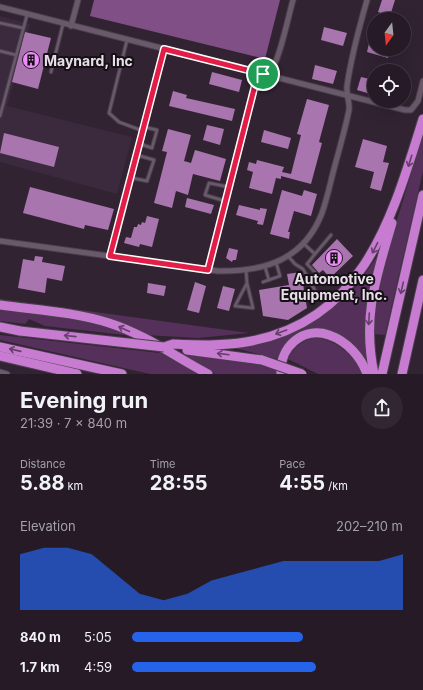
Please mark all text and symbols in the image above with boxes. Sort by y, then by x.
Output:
north arrow [367,12,411,56]
map controls [367,12,411,108]
building icon: Maynard, Inc [21,50,41,70]
place label: Maynard, Inc [44,52,133,69]
pin [246,57,280,91]
icon: arrive [252,63,274,85]
button: locate [367,64,411,108]
one-way arrow [406,154,413,167]
one-way arrow [371,242,379,254]
building icon: Automotive Equipment, Inc. [324,248,344,268]
place label: Automotive Equipment, Inc. [281,270,387,303]
one-way arrow [398,281,405,294]
one-way arrow [365,312,373,325]
one-way arrow [119,325,131,332]
one-way arrow [275,329,287,337]
one-way arrow [64,332,77,340]
one-way arrow [9,346,22,354]
one-way arrow [217,350,230,358]
text: Evening run [20,387,148,413]
button: share [361,387,403,429]
text: 21:39 · 7 × 840 m [20,415,127,431]
text: Distance [20,457,65,471]
text: Time [150,457,175,471]
text: Pace [279,457,305,471]
text: 5.88 [20,471,64,495]
text: 28:55 [150,471,208,495]
text: 4:55 [279,471,325,495]
text: km [64,479,83,493]
text: /km [325,479,348,493]
text: Elevation [20,518,76,534]
text: 202–210 m [336,518,403,534]
text: 840 m [20,629,61,645]
text: 5:05 [84,629,112,645]
text: 1.7 km [20,659,60,675]
text: 4:59 [84,659,112,675]

